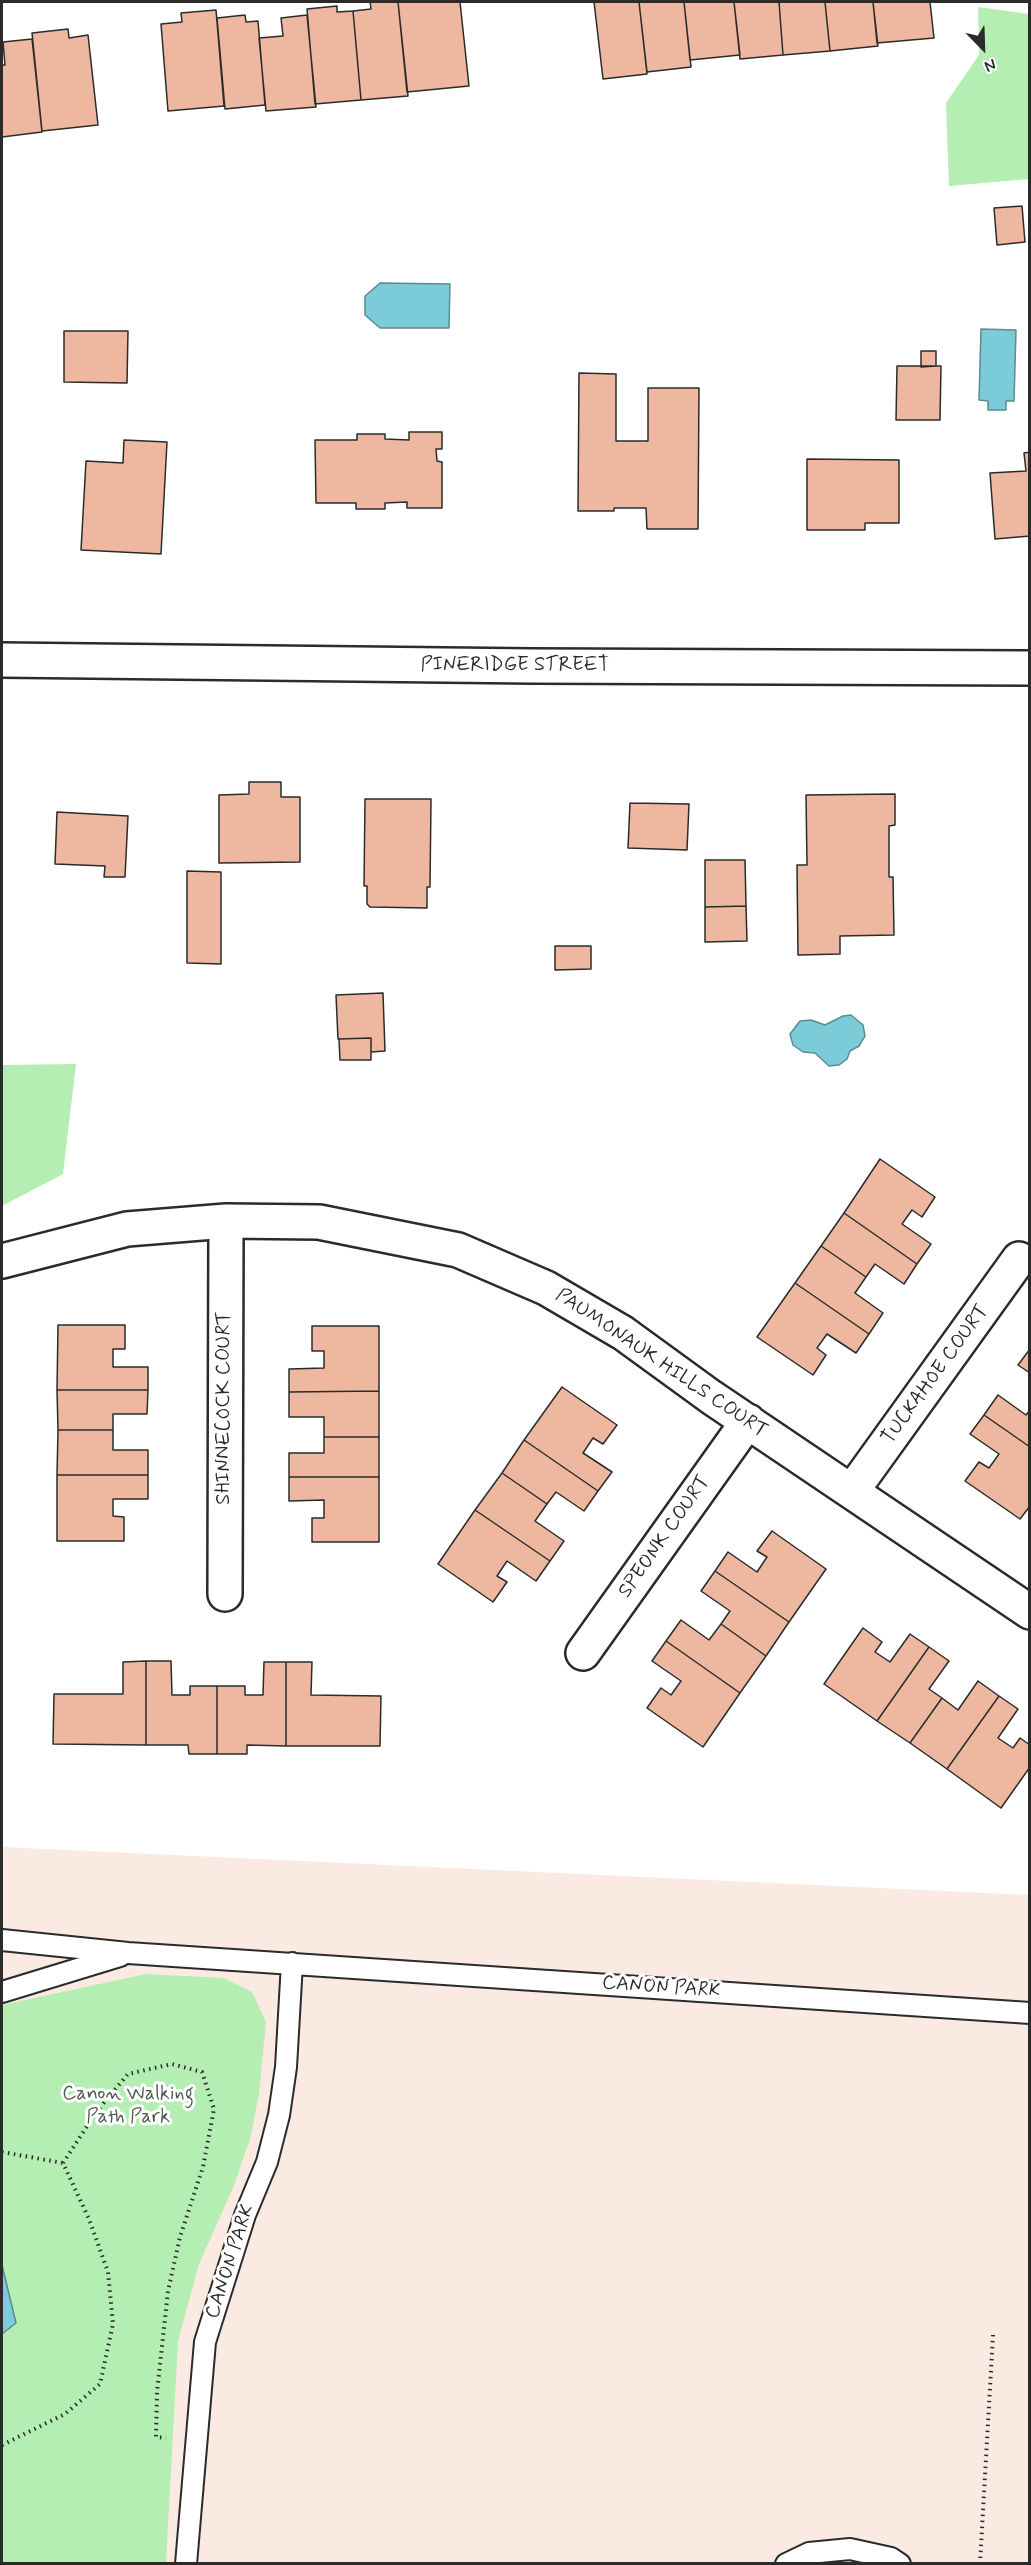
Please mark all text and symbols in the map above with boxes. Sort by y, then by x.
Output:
north arrow [953,18,1013,78]
text: N [981,53,999,77]
street label: PINERIDGE STREET [421,654,609,678]
street label: PAUMONAUK HILLS COURT [550,1284,772,1444]
street label: TUCKAHOE COURT [877,1300,995,1450]
street label: SHINNECOCK COURT [213,1311,237,1505]
street label: SPEONK COURT [614,1471,716,1603]
street label: CANON PARK [601,1972,721,2004]
park label: Canon Walking Path Park [62,2083,194,2130]
street label: CANON PARK [201,2202,261,2322]

